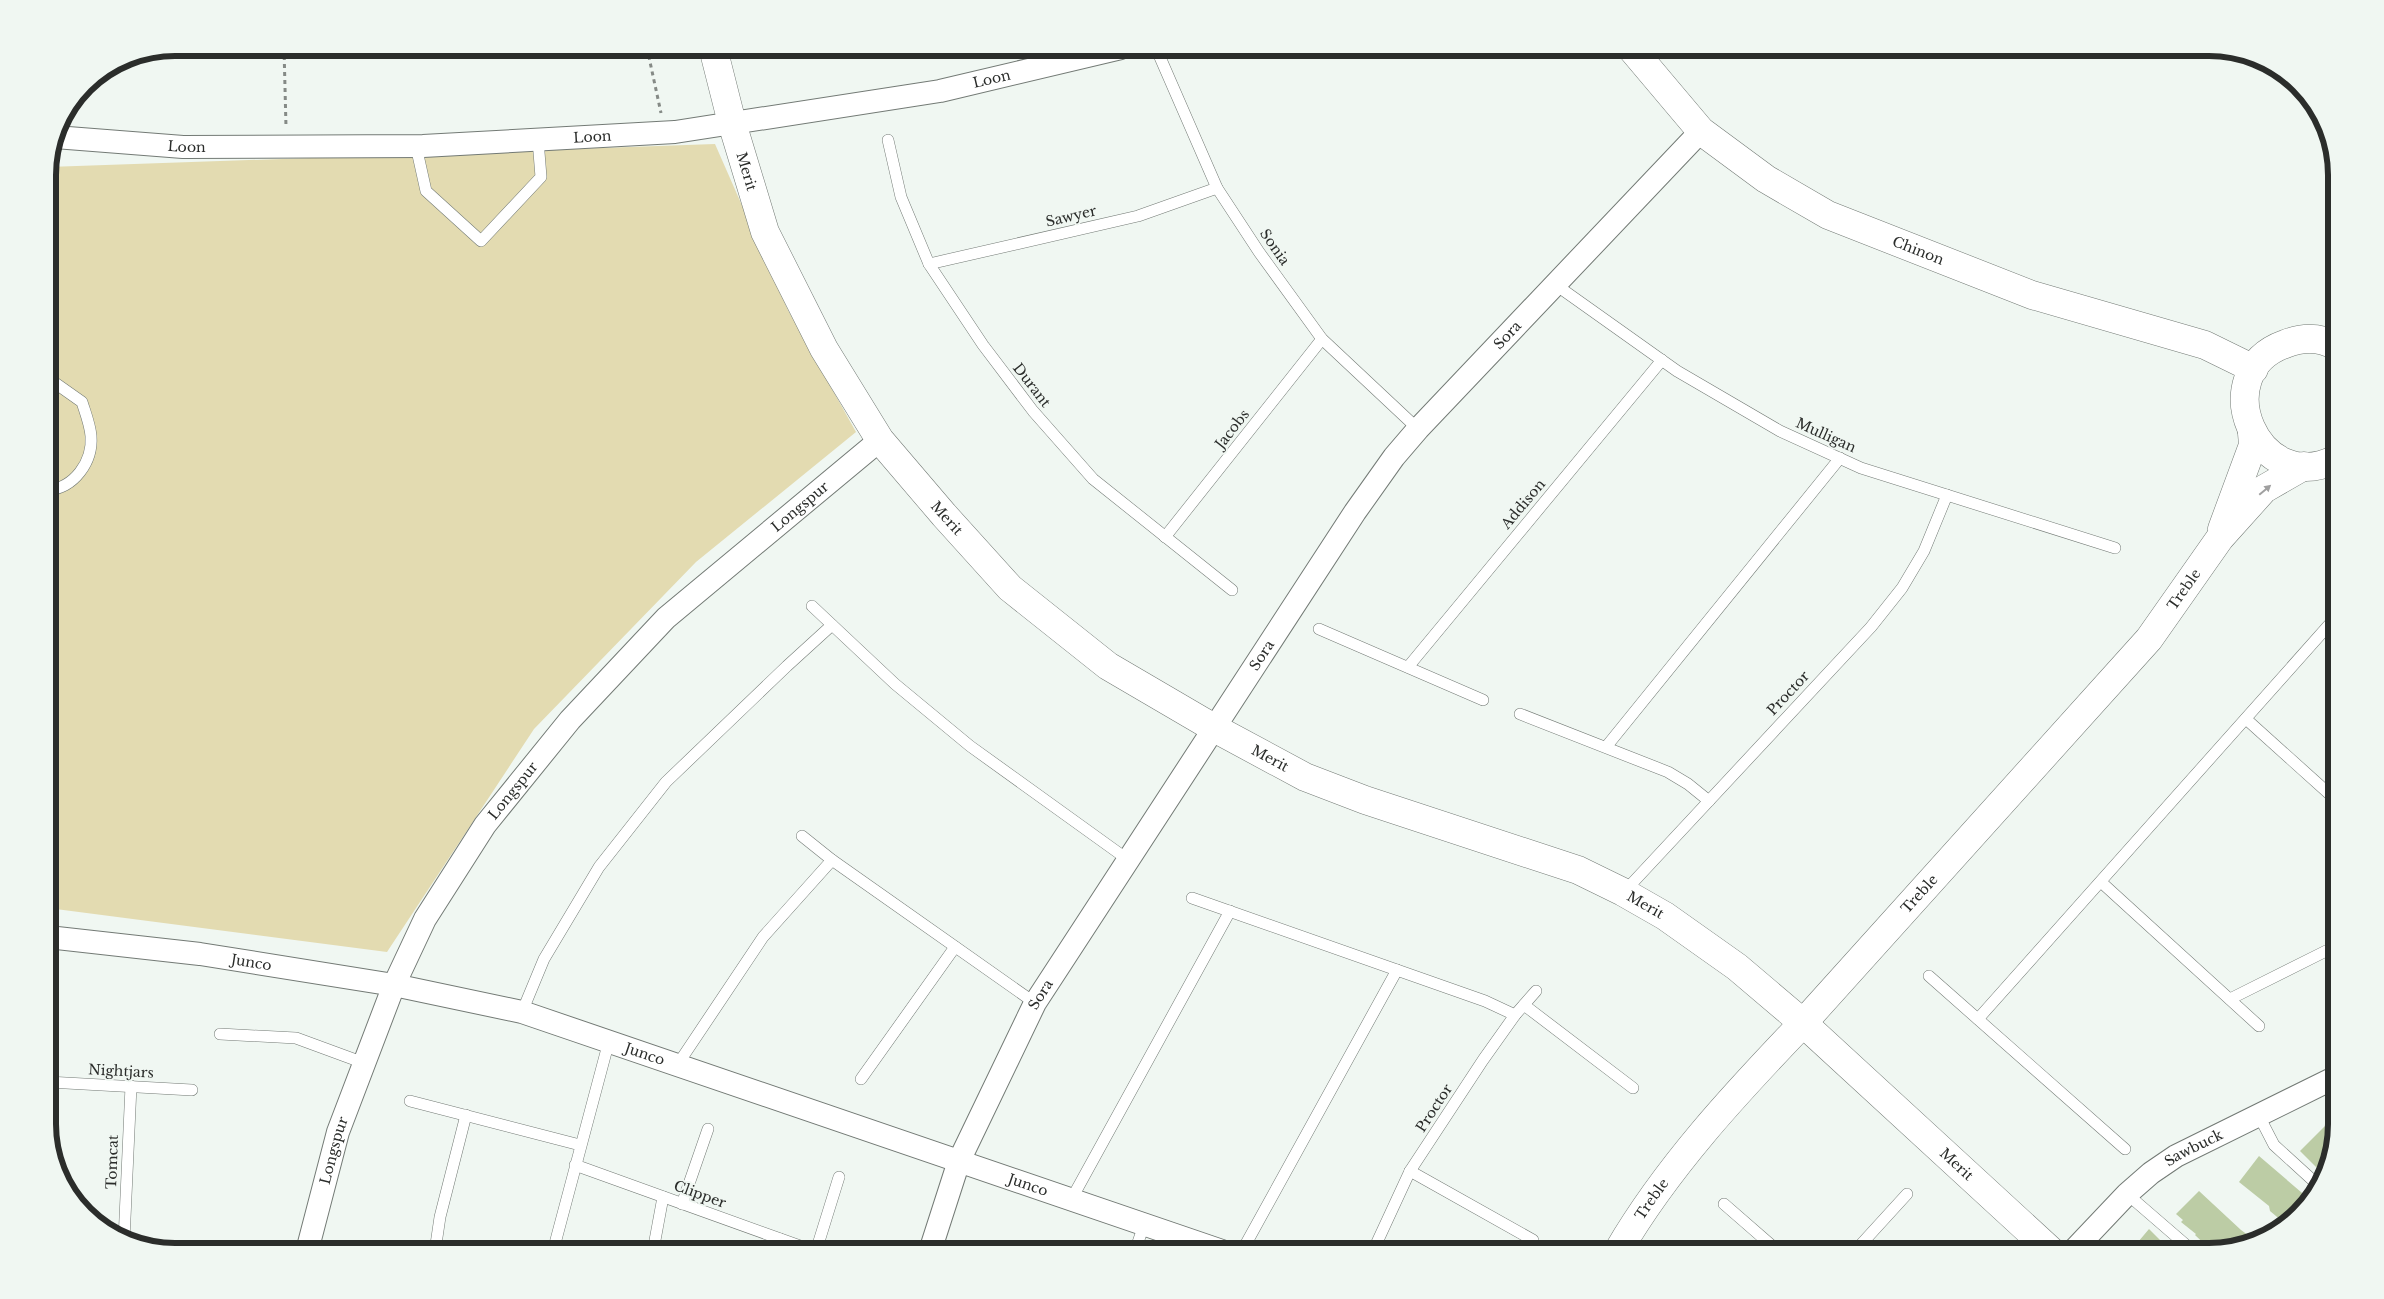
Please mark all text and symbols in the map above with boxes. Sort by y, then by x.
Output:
street label: Loon [971,65,1013,92]
street label: Loon [573,127,612,147]
street label: Loon [167,137,206,156]
street label: Merit [732,150,761,194]
street label: Sawyer [1044,201,1099,231]
street label: Sonia [1256,225,1294,269]
street label: Chinon [1890,232,1947,269]
street label: Sora [1490,317,1525,353]
street label: Durant [1009,359,1055,411]
street label: Jacobs [1210,406,1253,454]
street label: Mulligan [1793,414,1859,456]
street label: Addison [1496,475,1549,533]
street label: Longspur [767,477,833,536]
one-way arrow [2259,484,2272,495]
street label: Merit [927,497,967,539]
street label: Treble [2163,565,2205,613]
street label: Sora [1245,636,1278,674]
street label: Proctor [1763,667,1813,719]
street label: Merit [1248,741,1293,776]
street label: Longspur [484,758,542,823]
street label: Treble [1897,871,1942,917]
street label: Merit [1624,887,1668,923]
street label: Junco [228,950,273,974]
street label: Sora [1024,976,1057,1012]
street label: Junco [621,1038,667,1069]
street label: Nightjars [88,1060,154,1082]
street label: Proctor [1412,1080,1456,1136]
street label: Longspur [316,1114,352,1186]
street label: Sawbuck [2161,1125,2226,1170]
street label: Tomcat [102,1134,122,1190]
street label: Merit [1936,1144,1978,1185]
street label: Junco [1004,1169,1050,1200]
street label: Treble [1631,1175,1672,1223]
street label: Clipper [671,1176,729,1212]

